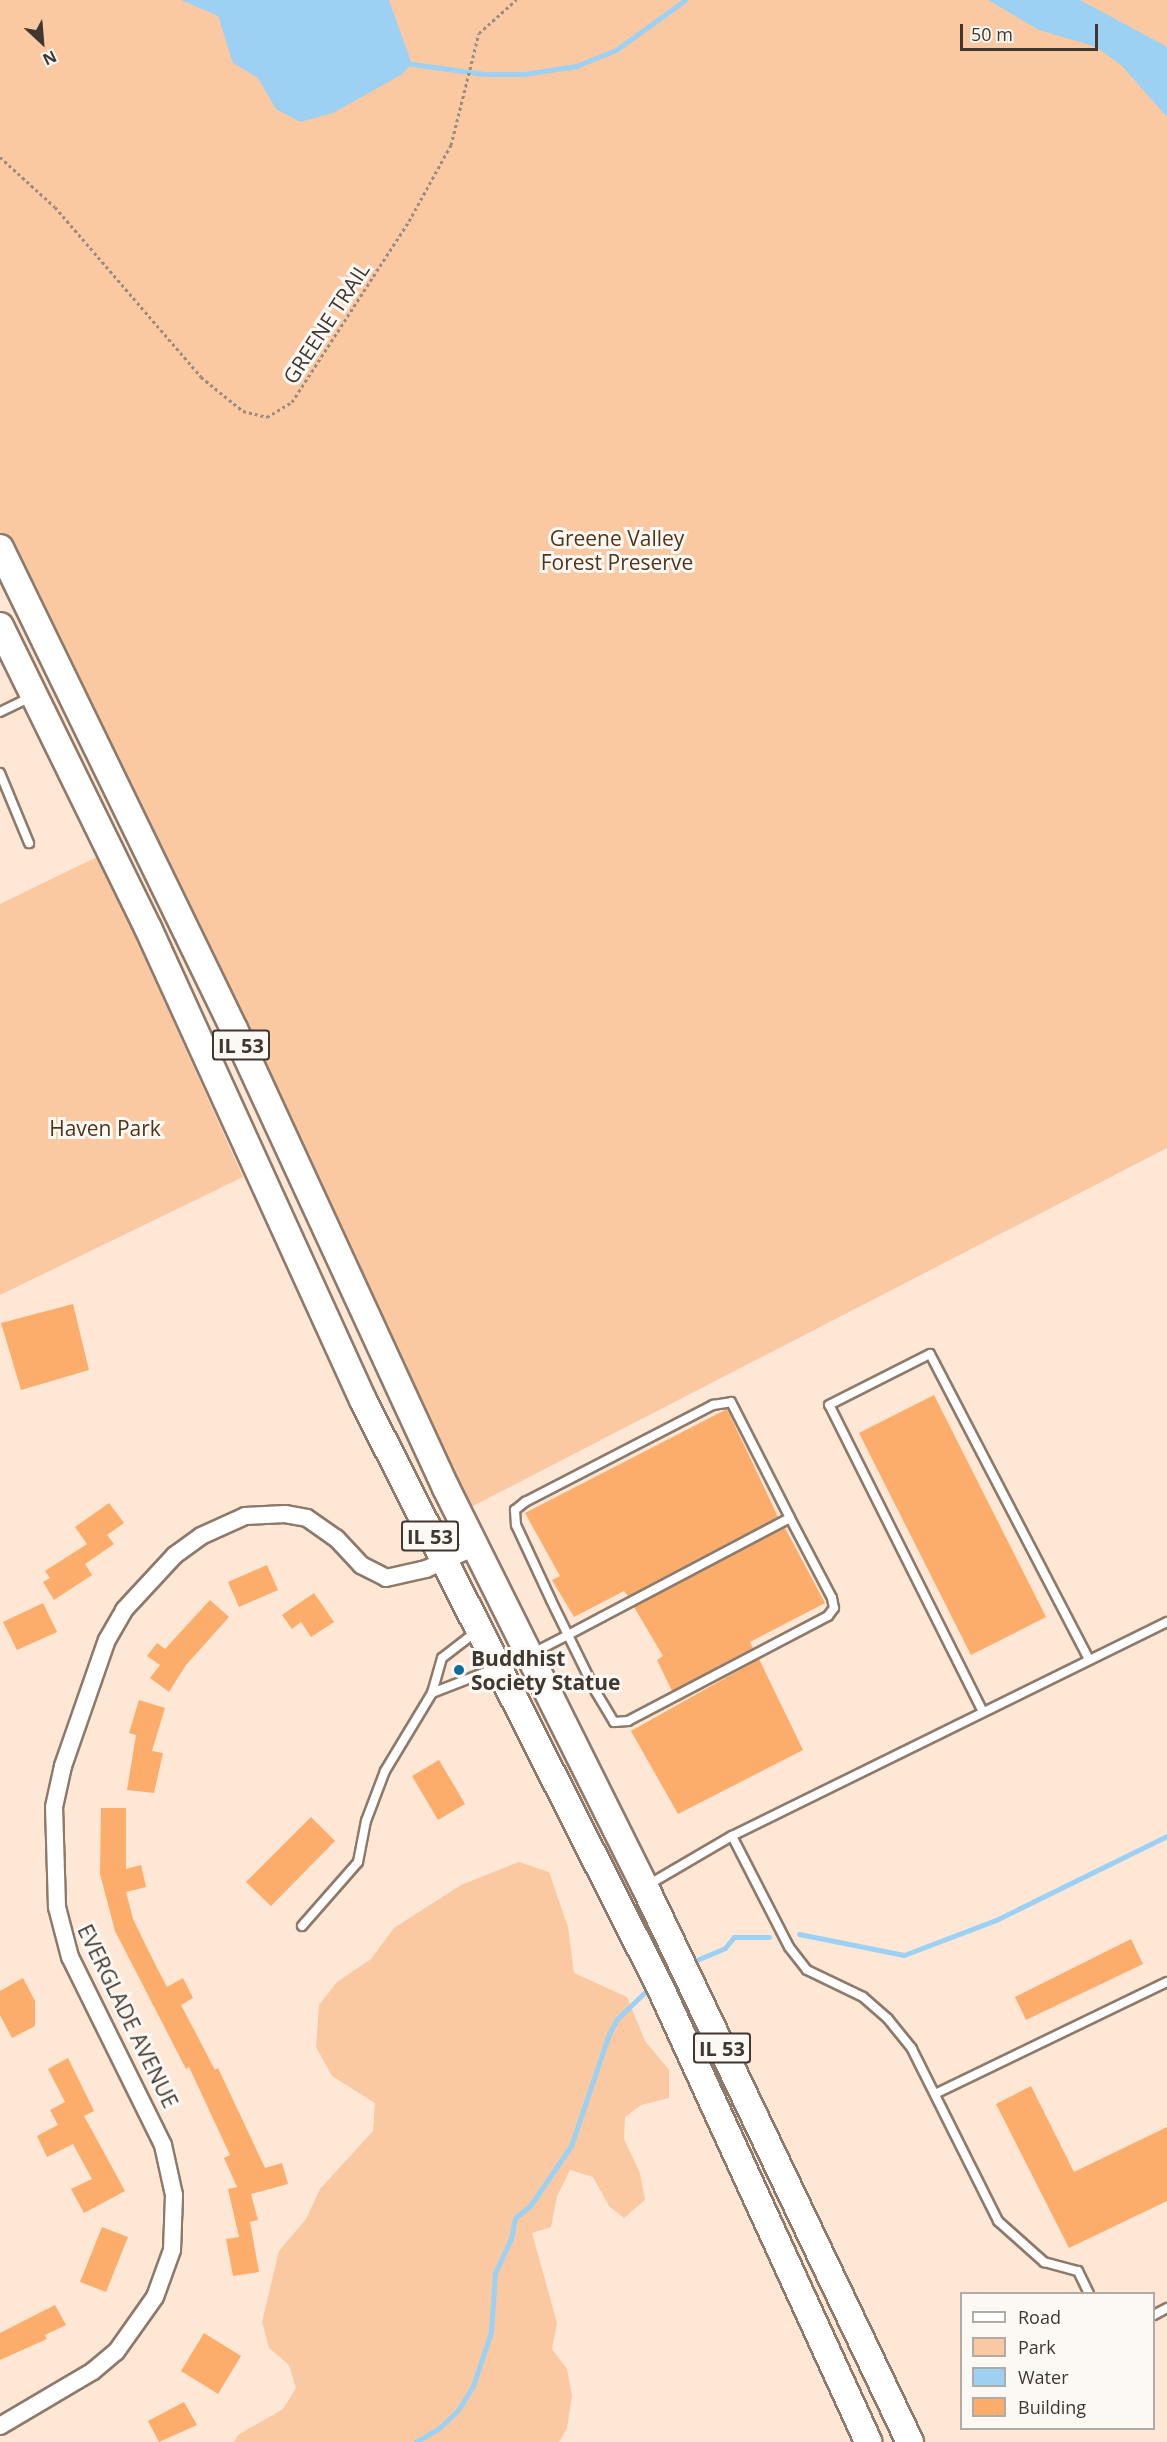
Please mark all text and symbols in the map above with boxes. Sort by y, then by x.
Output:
north arrow [12,12,72,72]
scale bar [963,12,1101,50]
text: 50 m [971,22,1013,46]
text: N [39,45,61,71]
street label: GREENE TRAIL [278,258,374,388]
park label: Greene Valley Forest Preserve [541,525,693,575]
road number: IL 53 [211,1028,271,1062]
park label: Haven Park [49,1115,161,1141]
road number: IL 53 [400,1519,460,1553]
place label: Buddhist Society Statue [471,1645,620,1695]
marker: Buddhist Society Statue [452,1663,466,1677]
street label: EVERGLADE AVENUE [73,1920,183,2112]
road number: IL 53 [692,2031,752,2065]
legend [960,2292,1155,2430]
text: Road [1018,2305,1061,2329]
text: Park [1018,2335,1056,2359]
text: Water [1018,2365,1069,2389]
text: Building [1018,2395,1086,2419]

